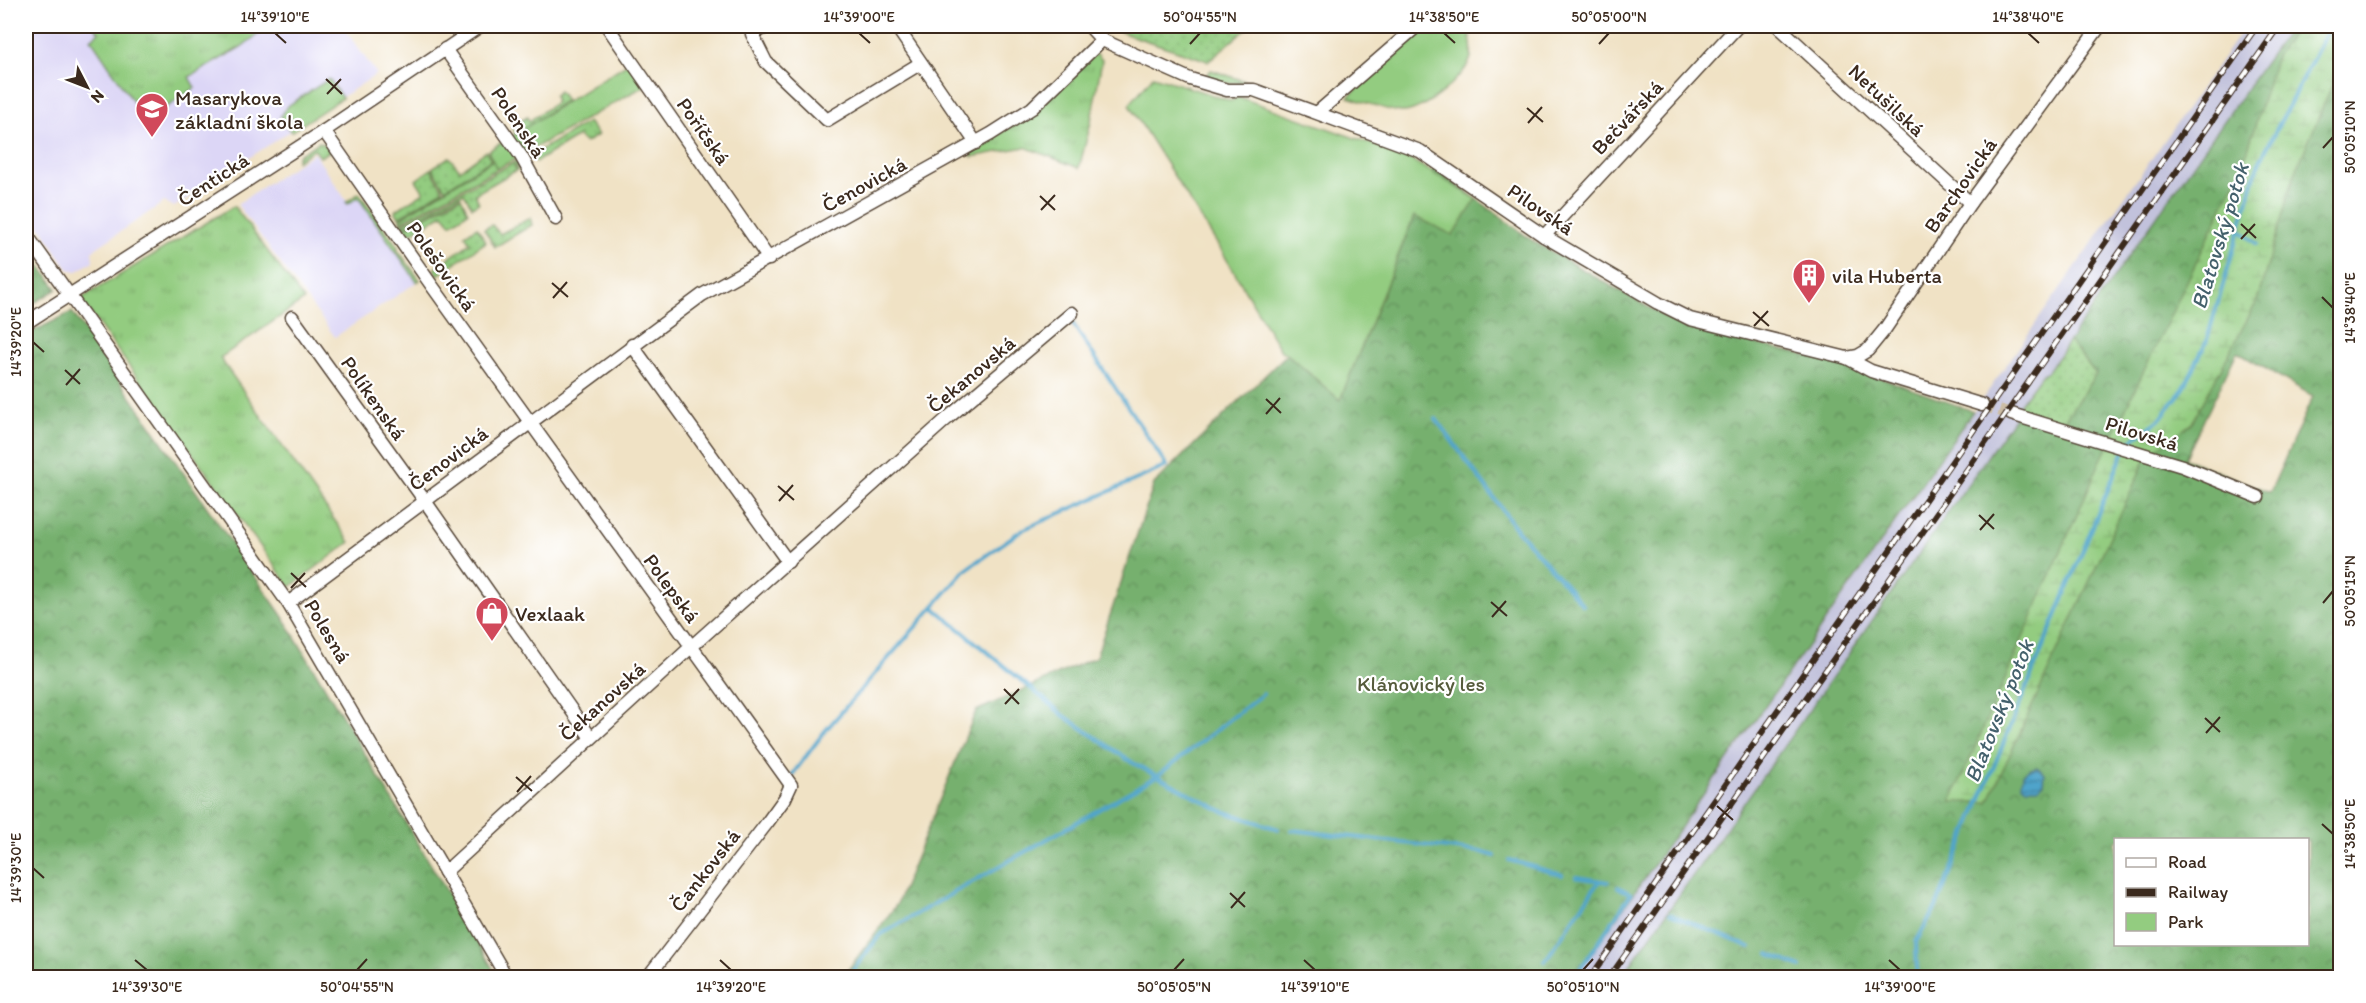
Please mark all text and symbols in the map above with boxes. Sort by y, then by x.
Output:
text: 14°39'10"E [240,8,310,26]
text: 14°39'00"E [823,8,895,26]
text: 50°04'55"N [1163,8,1237,26]
text: 14°38'50"E [1409,8,1479,26]
text: 50°05'00"N [1571,8,1647,26]
text: 14°38'40"E [1992,8,2064,26]
north arrow [57,57,117,117]
street label: Netušilská [1844,58,1930,142]
street label: Bečvářská [1586,74,1668,160]
street label: Polenská [486,82,552,162]
place label: Masarykova základní škola [175,85,303,134]
text: N [87,86,108,107]
school or university icon: Masarykova základní škola [134,91,170,138]
street label: Poříčská [672,92,736,170]
text: 50°05'10"N [2341,100,2359,174]
street label: Barchovická [1918,132,2002,237]
street label: Čentická [173,147,254,211]
street label: Čenovická [817,151,911,217]
water label: Blatovský potok [2185,158,2256,312]
street label: Pilovská [1503,178,1579,240]
street label: Polešovická [402,216,482,316]
building icon: vila Huberta [1791,257,1827,304]
place label: vila Huberta [1832,263,1942,288]
text: 14°38'40"E [2341,272,2359,344]
text: 14°39'20"E [7,307,25,377]
street label: Čekanovská [922,330,1020,418]
street label: Políkenská [336,351,412,445]
street label: Pilovská [2103,410,2182,456]
street label: Čenovická [403,420,493,496]
street label: Polepská [638,548,706,628]
text: 50°05'15"N [2341,555,2359,627]
street label: Polesná [299,594,357,668]
shop icon: Vexlaak [474,595,510,642]
place label: Vexlaak [515,601,585,626]
water label: Blatovský potok [1958,634,2041,786]
street label: Čekanovská [554,656,650,746]
park label: Klánovický les [1357,671,1485,696]
text: 14°38'50"E [2341,799,2359,869]
street label: Čankovská [665,823,745,916]
text: 14°39'30"E [7,833,25,903]
legend [2114,838,2309,946]
text: Road [2168,851,2207,873]
text: Railway [2168,881,2229,903]
text: Park [2168,911,2203,933]
text: 14°39'30"E [112,978,182,996]
text: 50°04'55"N [320,978,394,996]
text: 14°39'20"E [696,978,766,996]
text: 50°05'05"N [1137,978,1211,996]
text: 14°39'10"E [1280,978,1350,996]
text: 50°05'10"N [1546,978,1620,996]
text: 14°39'00"E [1864,978,1936,996]

